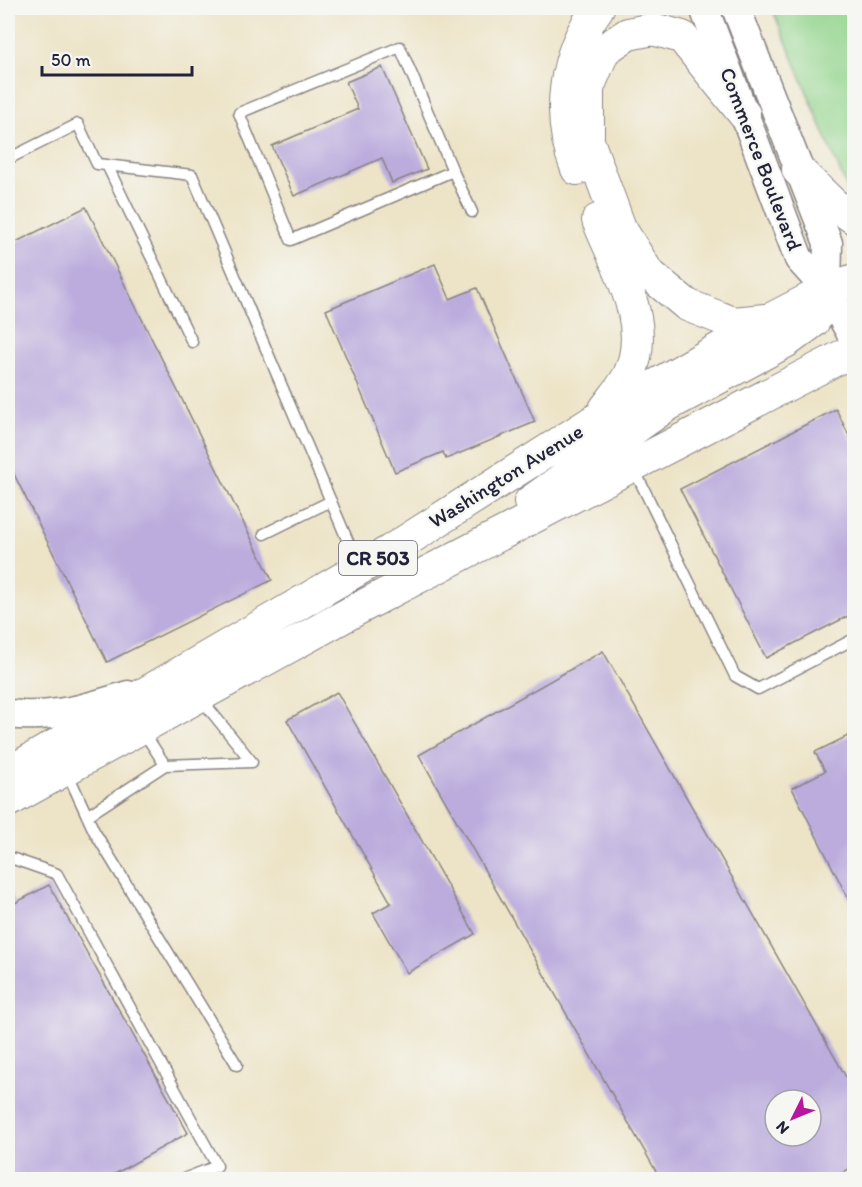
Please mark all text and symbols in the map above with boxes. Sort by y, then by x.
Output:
scale bar [42,39,192,77]
text: 50 m [51,49,91,71]
street label: Commerce Boulevard [715,64,808,254]
street label: Washington Avenue [424,418,587,533]
road number: CR 503 [339,541,417,575]
north arrow [763,1088,823,1148]
text: N [772,1117,793,1138]

